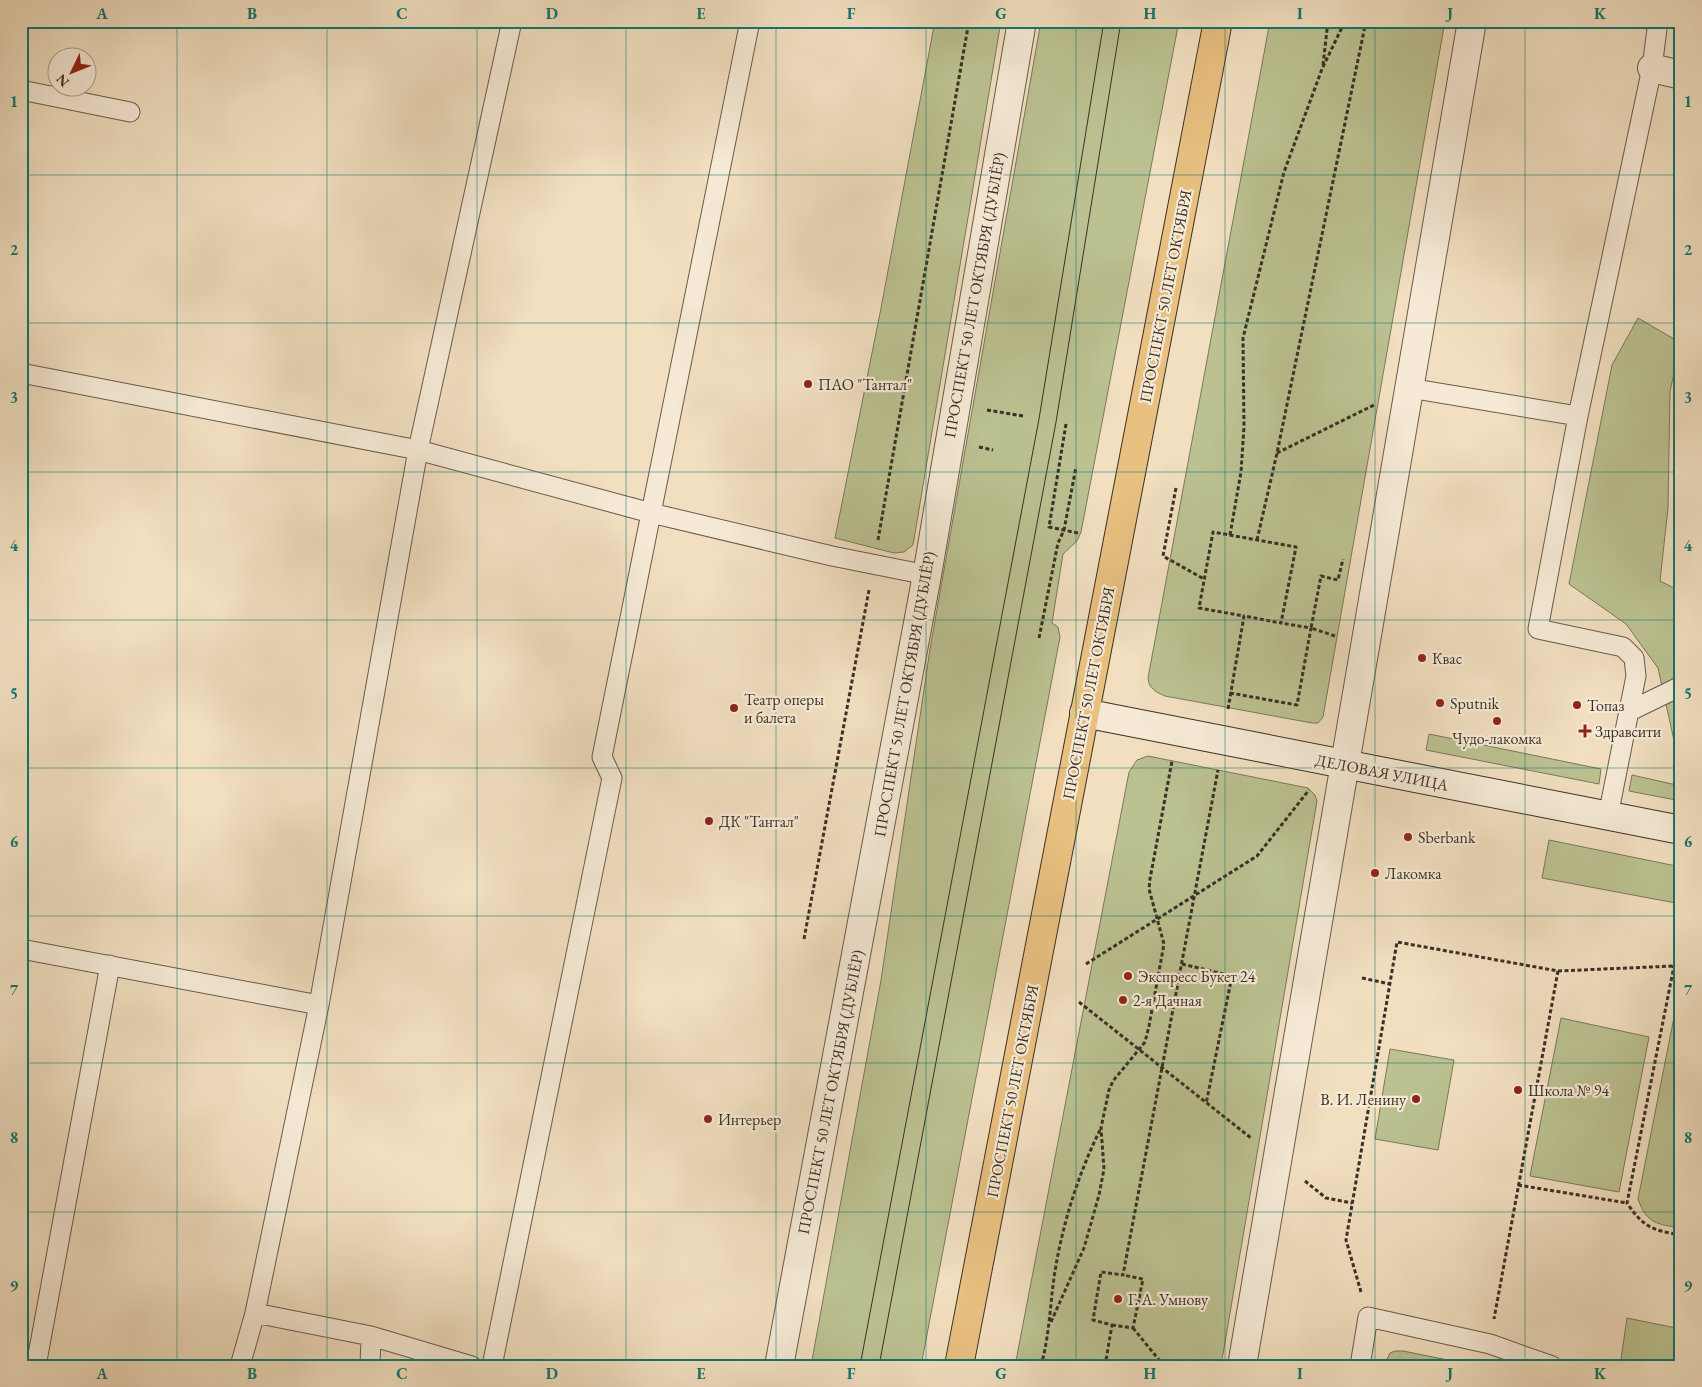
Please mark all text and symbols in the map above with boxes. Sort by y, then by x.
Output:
text: A [95,3,108,24]
text: B [247,3,257,24]
text: C [396,3,408,24]
text: D [546,3,558,24]
text: E [696,3,706,24]
text: F [847,3,856,24]
text: G [995,3,1007,24]
text: H [1144,3,1157,24]
text: I [1297,3,1303,24]
text: J [1445,3,1453,24]
text: K [1594,3,1607,24]
north arrow [48,48,98,98]
text: N [52,70,73,91]
text: 1 [10,91,18,112]
text: 1 [1684,91,1692,112]
street label: ПРОСПЕКТ 50 ЛЕТ ОКТЯБРЯ (ДУБЛЁР) [939,151,1010,440]
street label: ПРОСПЕКТ 50 ЛЕТ ОКТЯБРЯ [1135,188,1197,404]
text: 2 [10,239,19,260]
text: 2 [1684,239,1693,260]
place label: ПАО "Тантал" [818,374,912,395]
marker: ПАО "Тантал" [802,378,814,390]
text: 3 [10,387,18,408]
text: 3 [1684,387,1692,408]
text: 4 [10,535,19,556]
text: 4 [1684,535,1693,556]
street label: ПРОСПЕКТ 50 ЛЕТ ОКТЯБРЯ (ДУБЛЁР) [869,550,940,839]
street label: ПРОСПЕКТ 50 ЛЕТ ОКТЯБРЯ [1058,585,1120,801]
place label: Квас [1432,648,1462,669]
marker: Квас [1416,652,1428,664]
text: 5 [10,683,18,704]
text: 5 [1684,683,1692,704]
place label: Театр оперы и балета [744,689,824,728]
place label: Sputnik [1450,693,1500,714]
place label: Топаз [1587,695,1624,716]
marker: Sputnik [1434,697,1446,709]
marker: Топаз [1571,699,1583,711]
marker: Театр оперы и балета [728,702,740,714]
marker: Чудо-лакомка [1491,715,1503,727]
place label: Здравсити [1595,721,1662,742]
marker: Здравсити [1579,725,1591,737]
place label: Чудо-лакомка [1452,728,1543,749]
street label: ДЕЛОВАЯ УЛИЦА [1314,749,1451,796]
place label: ДК "Тантал" [719,811,799,832]
marker: ДК "Тантал" [703,815,715,827]
place label: Sberbank [1418,827,1476,848]
text: 6 [10,831,19,852]
marker: Sberbank [1402,831,1414,843]
text: 6 [1684,831,1693,852]
place label: Лакомка [1385,863,1442,884]
marker: Лакомка [1369,867,1381,879]
street label: ПРОСПЕКТ 50 ЛЕТ ОКТЯБРЯ (ДУБЛЁР) [793,948,868,1236]
place label: Экспресс Букет 24 [1138,966,1256,987]
marker: Экспресс Букет 24 [1122,970,1134,982]
text: 7 [10,979,19,1000]
text: 7 [1684,979,1693,1000]
street label: ПРОСПЕКТ 50 ЛЕТ ОКТЯБРЯ [982,983,1044,1199]
place label: 2-я Дачная [1133,990,1202,1011]
marker: 2-я Дачная [1117,994,1129,1006]
place label: Школа № 94 [1528,1080,1609,1101]
marker: Школа № 94 [1512,1084,1524,1096]
place label: В. И. Ленину [1320,1089,1407,1110]
marker: В. И. Ленину [1410,1093,1422,1105]
place label: Интерьер [718,1109,781,1130]
marker: Интерьер [702,1113,714,1125]
text: 8 [10,1127,18,1148]
text: 8 [1684,1127,1692,1148]
text: 9 [10,1275,19,1296]
text: 9 [1684,1275,1693,1296]
place label: Г. А. Умнову [1128,1289,1209,1310]
marker: Г. А. Умнову [1112,1293,1124,1305]
text: A [95,1363,108,1384]
text: B [247,1363,257,1384]
text: C [396,1363,408,1384]
text: D [546,1363,558,1384]
text: E [696,1363,706,1384]
text: F [847,1363,856,1384]
text: G [995,1363,1007,1384]
text: H [1144,1363,1157,1384]
text: I [1297,1363,1303,1384]
text: J [1445,1363,1453,1384]
text: K [1594,1363,1607,1384]

